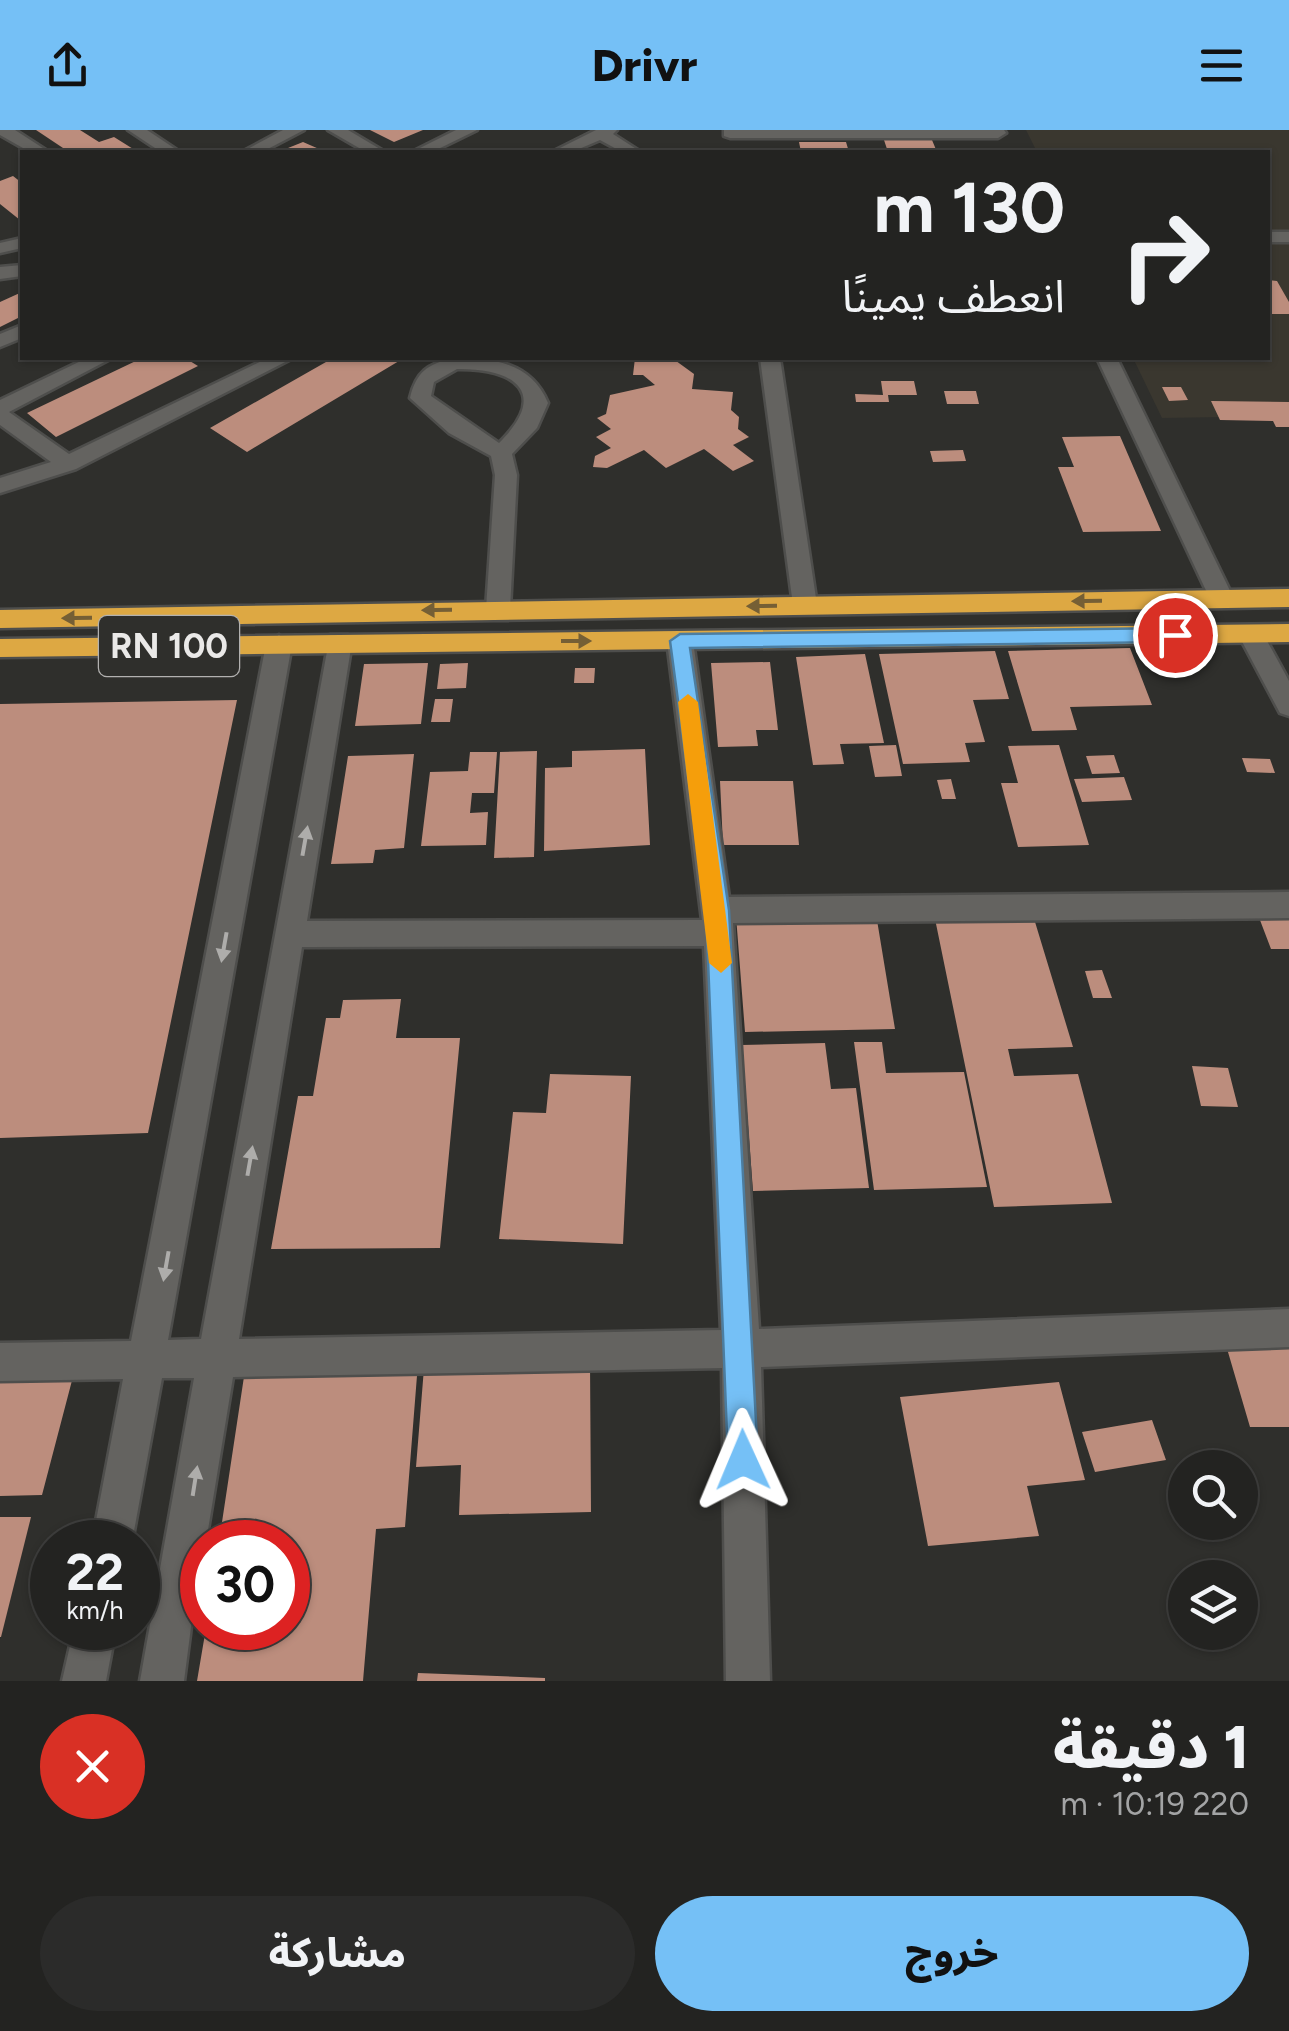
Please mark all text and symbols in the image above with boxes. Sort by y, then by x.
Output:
icon: share [40,38,95,93]
text: Drivr [592,38,697,92]
icon: menu [1194,38,1249,93]
text: 130 m [873,165,1065,250]
icon: right [1100,190,1230,320]
text: انعطف يمينًا [841,269,1065,323]
one-way arrow [1070,593,1102,609]
pin [1133,593,1218,678]
one-way arrow [745,598,777,614]
one-way arrow [420,602,452,618]
icon: arrive [1148,608,1203,663]
one-way arrow [60,610,92,626]
road number: RN 100 [99,616,239,676]
one-way arrow [561,633,593,649]
one-way arrow [298,824,313,856]
one-way arrow [216,931,232,962]
one-way arrow [243,1145,258,1176]
one-way arrow [158,1251,174,1282]
position arrow [691,1408,795,1512]
map controls [1168,1450,1258,1650]
button: search [1168,1450,1258,1540]
one-way arrow [188,1465,203,1496]
speed limit sign: 30 [180,1520,310,1650]
text: 22 [66,1542,124,1603]
button: layers [1168,1560,1258,1650]
text: km/h [66,1595,124,1625]
text: 1 دقيقة [1053,1711,1249,1783]
button: close [40,1714,145,1819]
text: 220 m · 10:19 [1060,1785,1249,1823]
button: مشاركة [40,1896,635,2011]
button: خروج [655,1896,1249,2011]

